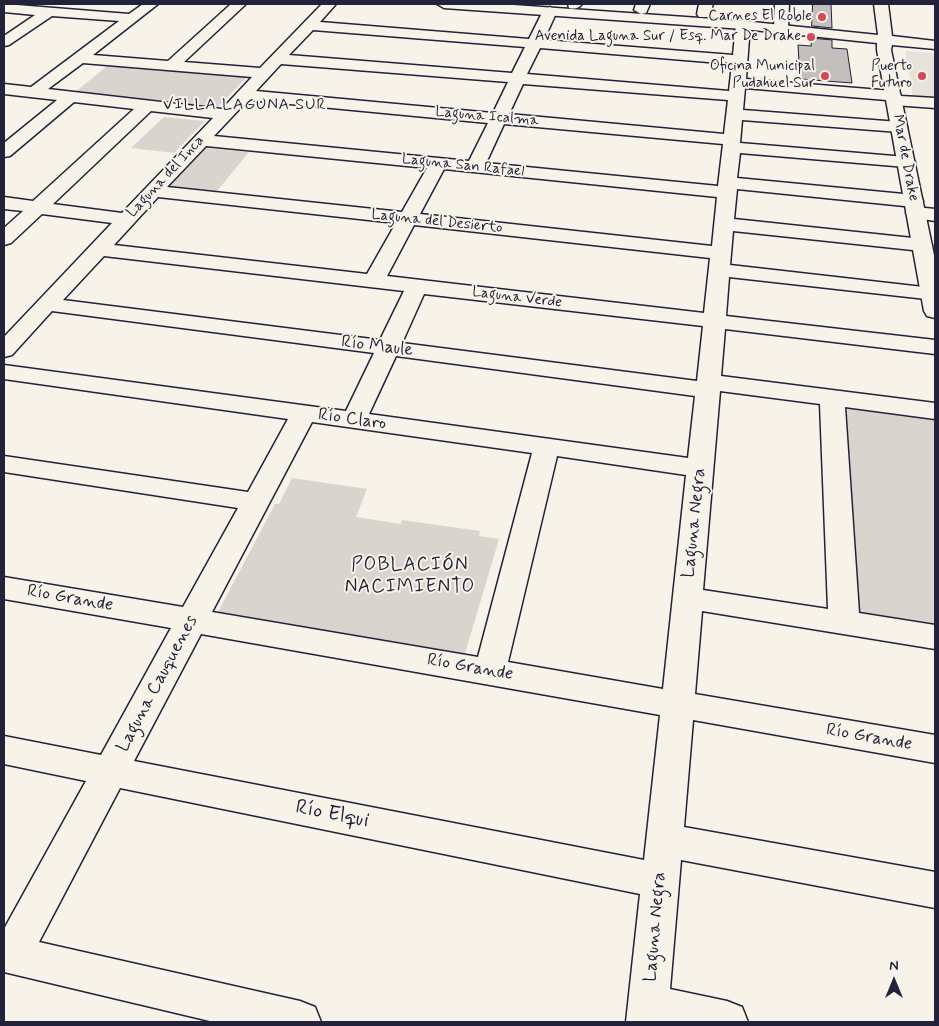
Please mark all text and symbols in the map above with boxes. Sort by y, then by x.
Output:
place label: Carnes El Roble [708,8,812,26]
marker: Carnes El Roble [816,11,828,23]
place label: Avenida Laguna Sur / Esq. Mar De Drake [535,28,801,46]
marker: Avenida Laguna Sur / Esq. Mar De Drake [805,31,817,43]
place label: Oficina Municipal Pudahuel Sur [710,58,815,93]
place label: Puerto Futuro [871,58,912,93]
marker: Oficina Municipal Pudahuel Sur [819,70,831,82]
marker: Puerto Futuro [916,70,928,82]
district label: VILLA LAGUNA SUR [163,96,327,116]
street label: Laguna Icalma [434,104,540,130]
street label: Mar de Drake [888,113,922,203]
street label: Laguna del Inca [123,132,209,222]
street label: Laguna San Rafael [401,151,525,181]
street label: Laguna del Desierto [371,206,503,238]
street label: Laguna Verde [471,284,563,312]
street label: Río Maule [340,332,414,362]
street label: Río Claro [316,405,388,435]
street label: Laguna Negra [679,467,711,579]
district label: POBLACIÓN NACIMIENTO [346,555,474,599]
street label: Río Grande [25,581,115,617]
street label: Laguna Cauquenes [113,612,203,756]
street label: Río Grande [425,650,515,686]
street label: Río Grande [824,720,914,756]
street label: Río Elqui [293,796,371,834]
street label: Laguna Negra [640,871,672,983]
north arrow [869,956,919,1006]
text: N [889,957,899,975]

